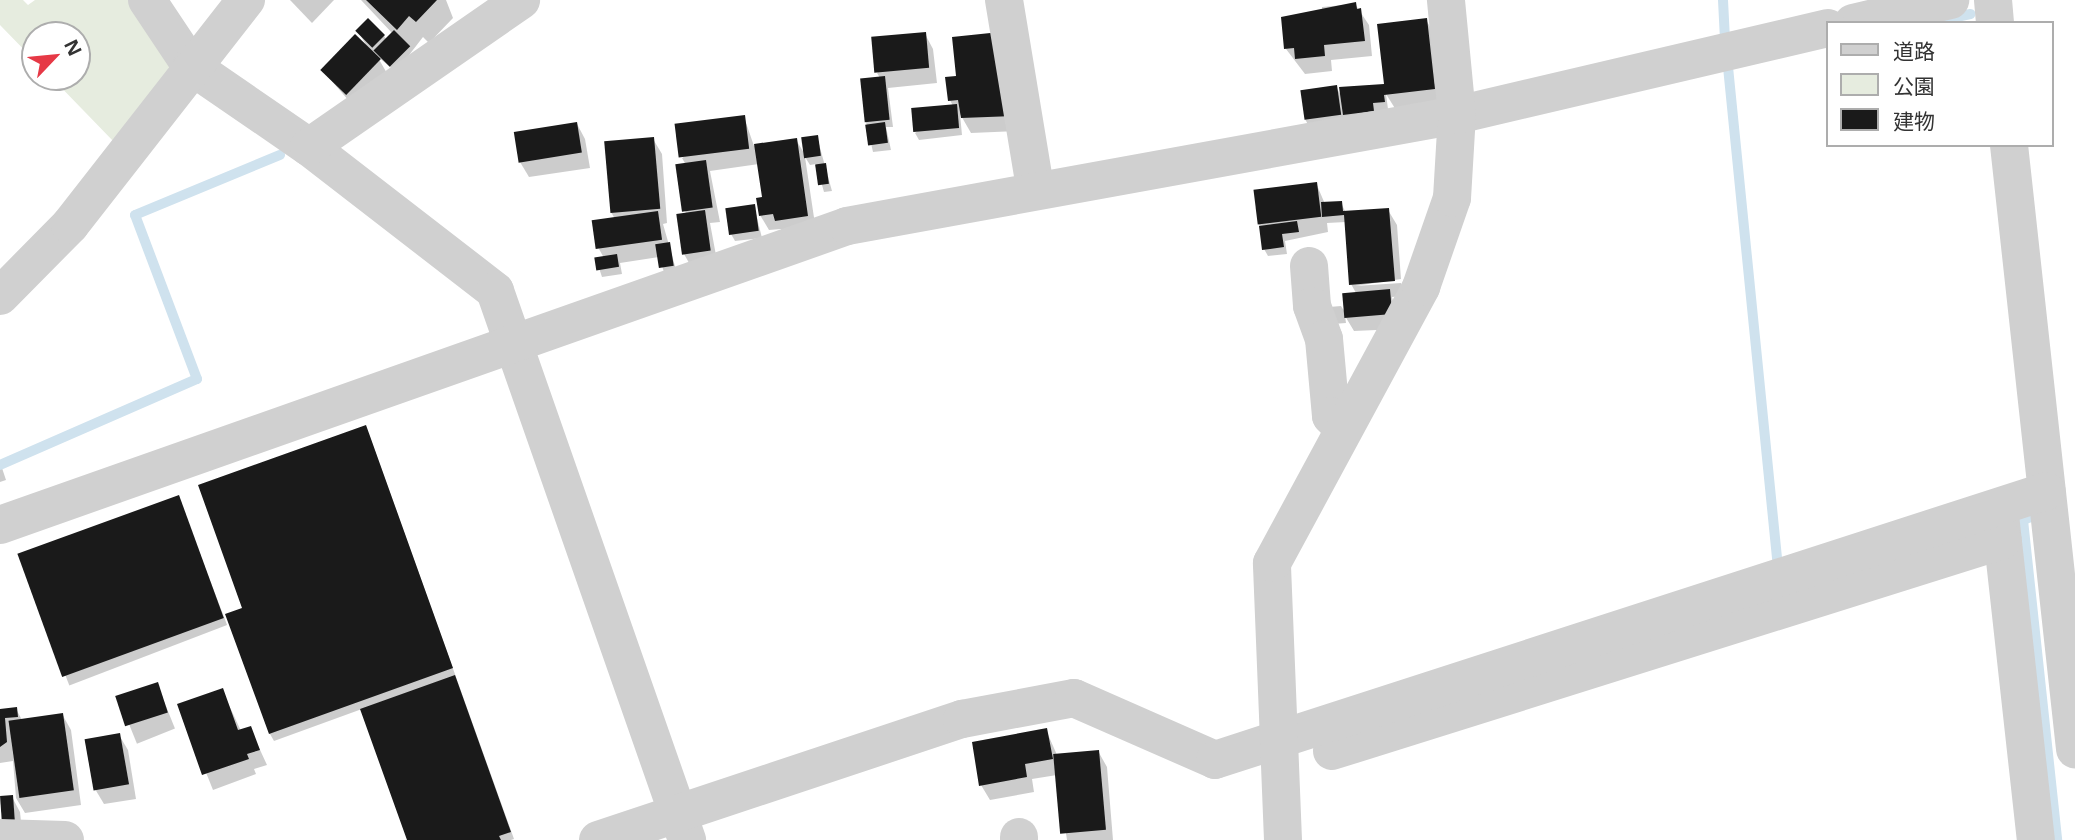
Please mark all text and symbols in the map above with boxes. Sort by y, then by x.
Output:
north arrow [21,21,91,91]
legend [1826,21,2054,147]
text: N [58,35,88,60]
text: 道路 [1893,37,1935,65]
text: 公園 [1893,72,1935,100]
text: 建物 [1893,107,1935,135]

